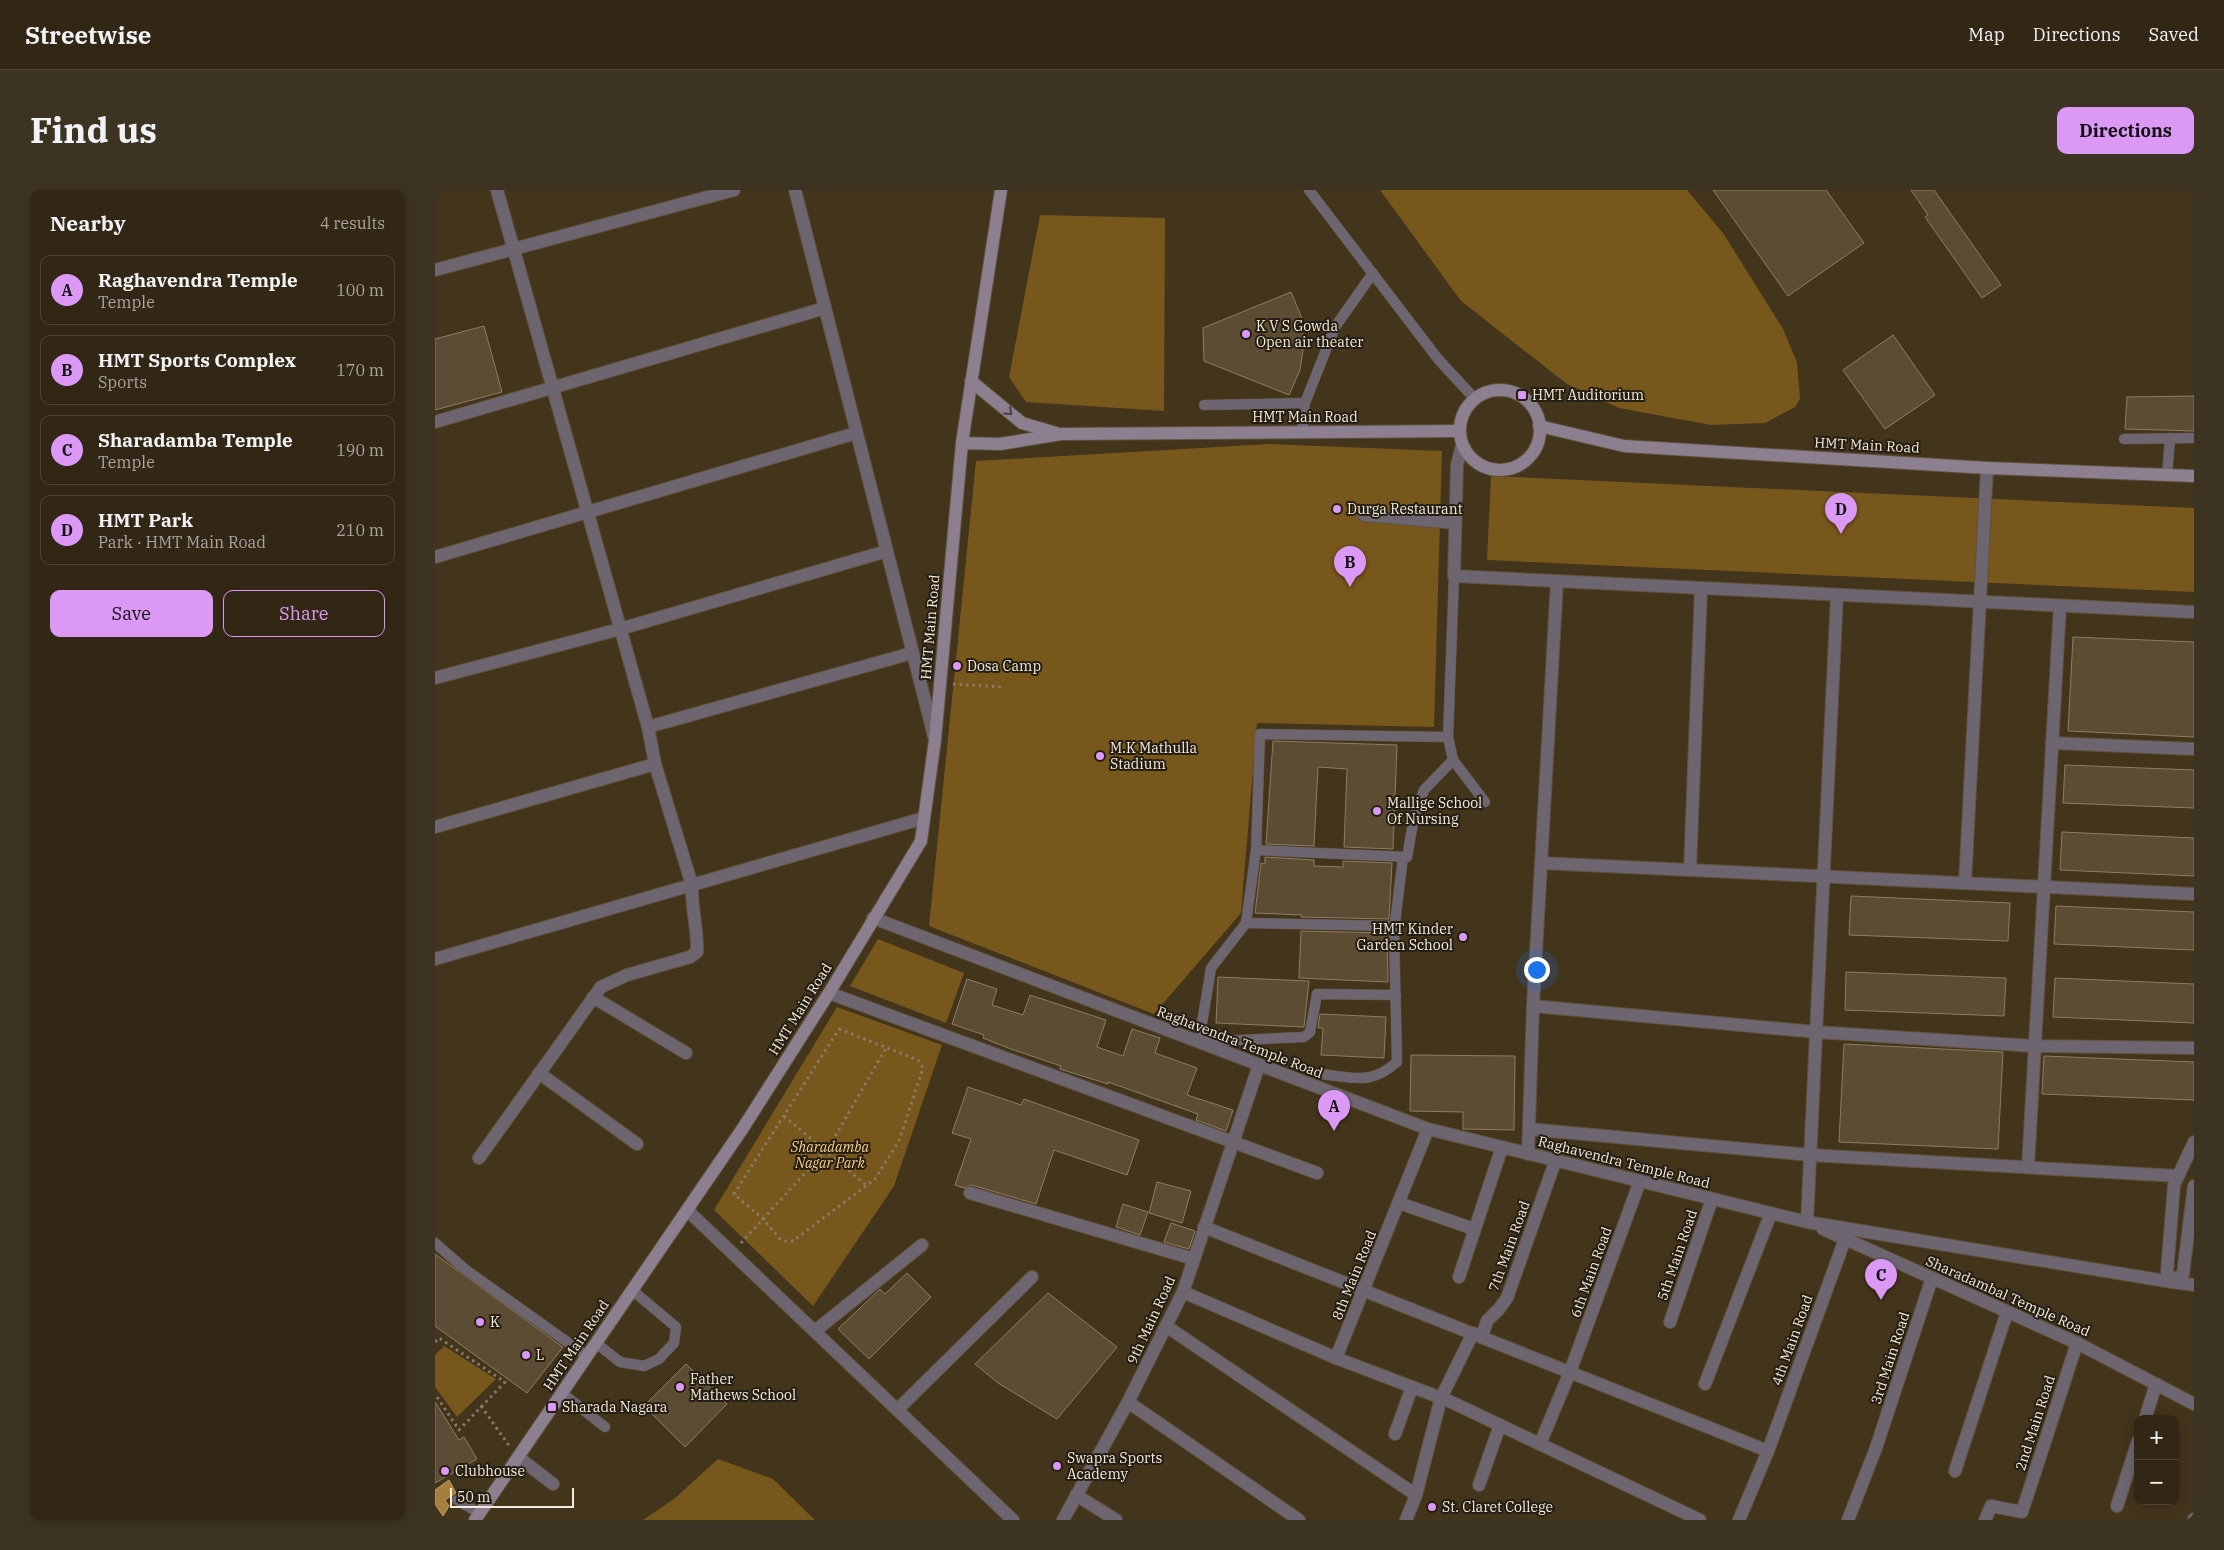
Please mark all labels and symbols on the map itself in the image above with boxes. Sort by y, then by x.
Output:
place label: K V S Gowda Open air theater [1256,317,1364,351]
marker: K V S Gowda Open air theater [1240,328,1252,340]
place label: HMT Auditorium [1532,386,1644,404]
marker: HMT Auditorium [1516,389,1528,401]
one-way arrow [1003,406,1012,415]
street label: HMT Main Road [1252,408,1358,426]
street label: HMT Main Road [1814,433,1921,457]
pin: D [1825,493,1857,534]
place label: Durga Restaurant [1347,500,1463,518]
marker: Durga Restaurant [1331,503,1343,515]
pin: B [1334,546,1366,587]
street label: HMT Main Road [916,573,944,680]
place label: Dosa Camp [967,657,1041,675]
marker: Dosa Camp [951,660,963,672]
place label: M.K Mathulla Stadium [1110,739,1198,773]
marker: M.K Mathulla Stadium [1094,750,1106,762]
place label: Mallige School Of Nursing [1387,794,1482,828]
marker: Mallige School Of Nursing [1371,805,1383,817]
place label: HMT Kinder Garden School [1356,920,1454,954]
marker: HMT Kinder Garden School [1457,931,1469,943]
your location [1524,957,1550,983]
street label: HMT Main Road [764,959,836,1058]
street label: Raghavendra Temple Road [1154,1002,1326,1082]
pin: A [1318,1090,1350,1131]
street label: Raghavendra Temple Road [1536,1132,1712,1192]
park label: Sharadamba Nagar Park [790,1138,870,1172]
street label: 7th Main Road [1484,1198,1534,1294]
street label: 5th Main Road [1653,1207,1701,1303]
street label: 6th Main Road [1566,1224,1616,1320]
street label: 8th Main Road [1328,1227,1380,1322]
street label: Sharadambal Temple Road [1923,1252,2093,1341]
pin: C [1865,1259,1897,1300]
street label: 9th Main Road [1123,1273,1179,1367]
street label: 4th Main Road [1767,1292,1817,1388]
street label: HMT Main Road [539,1296,613,1394]
street label: 3rd Main Road [1867,1309,1914,1407]
place label: K [490,1313,500,1331]
marker: K [474,1316,486,1328]
place label: L [536,1346,544,1364]
marker: L [520,1349,532,1361]
place label: Father Mathews School [690,1370,796,1404]
street label: 2nd Main Road [2011,1373,2059,1473]
marker: Father Mathews School [674,1381,686,1393]
place label: Sharada Nagara [562,1398,668,1416]
marker: Sharada Nagara [546,1401,558,1413]
place label: Swapra Sports Academy [1067,1449,1162,1483]
marker: Swapra Sports Academy [1051,1460,1063,1472]
place label: Clubhouse [455,1462,525,1480]
marker: Clubhouse [439,1465,451,1477]
scale bar [450,1485,574,1508]
place label: St. Claret College [1442,1498,1553,1516]
marker: St. Claret College [1426,1501,1438,1513]

